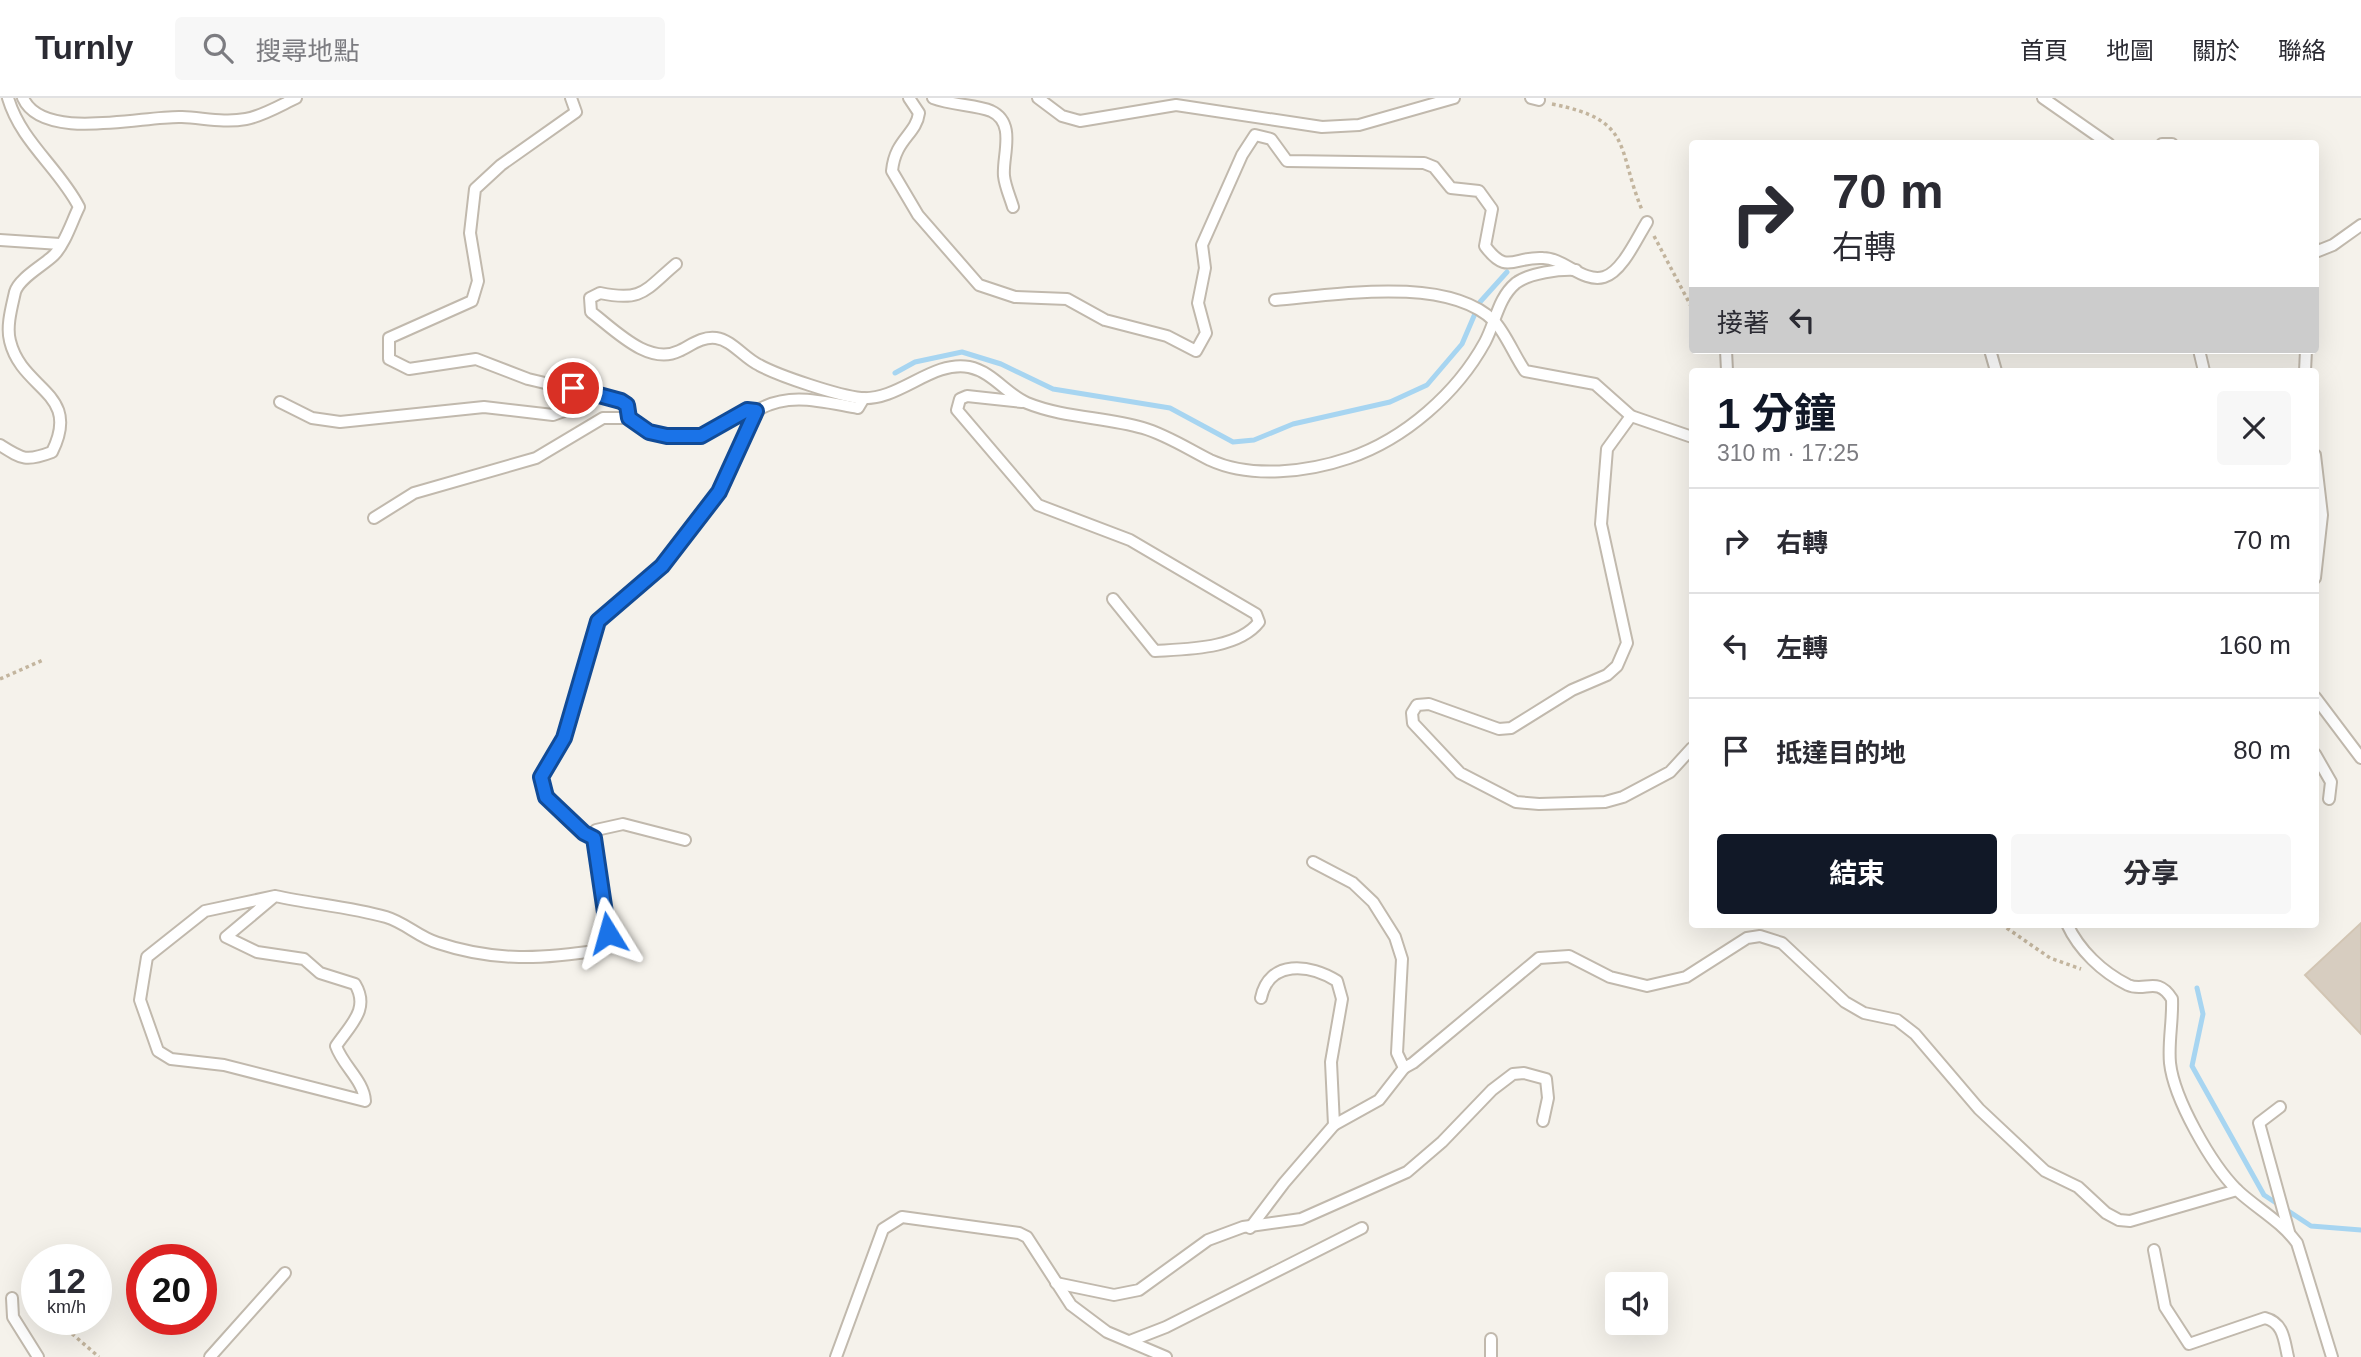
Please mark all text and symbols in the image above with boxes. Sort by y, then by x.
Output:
search box [175,17,665,80]
text: Turnly [35,29,133,66]
icon: search [199,29,237,67]
text: 搜尋地點 [255,36,359,66]
text: 首頁 [2020,37,2068,64]
text: 地圖 [2106,37,2154,64]
text: 關於 [2192,37,2240,64]
text: 聯絡 [2278,37,2326,64]
text: 70 m [1832,164,1944,218]
icon: right [1717,168,1808,259]
text: 右轉 [1832,229,1896,265]
icon: left [1783,301,1821,339]
text: 接著 [1717,308,1769,338]
pin [543,358,603,418]
icon: arrive [554,369,592,407]
text: 1 分鐘 [1717,390,1836,437]
button: close [2217,391,2291,465]
text: 310 m · 17:25 [1717,440,1859,466]
icon: right [1717,522,1755,560]
text: 70 m [2233,525,2291,555]
text: 右轉 [1776,528,1828,558]
icon: left [1717,627,1755,665]
text: 160 m [2219,630,2291,660]
text: 左轉 [1776,633,1828,663]
icon: arrive [1717,732,1755,770]
text: 80 m [2233,735,2291,765]
text: 抵達目的地 [1776,738,1906,768]
button: 結束 [1717,834,1997,914]
button: 分享 [2011,834,2291,914]
position arrow [571,896,645,970]
speed limit sign: 20 [126,1244,217,1335]
text: 12 [47,1261,86,1300]
map controls [1605,1272,1668,1335]
button: sound [1605,1272,1668,1335]
text: km/h [47,1297,86,1317]

